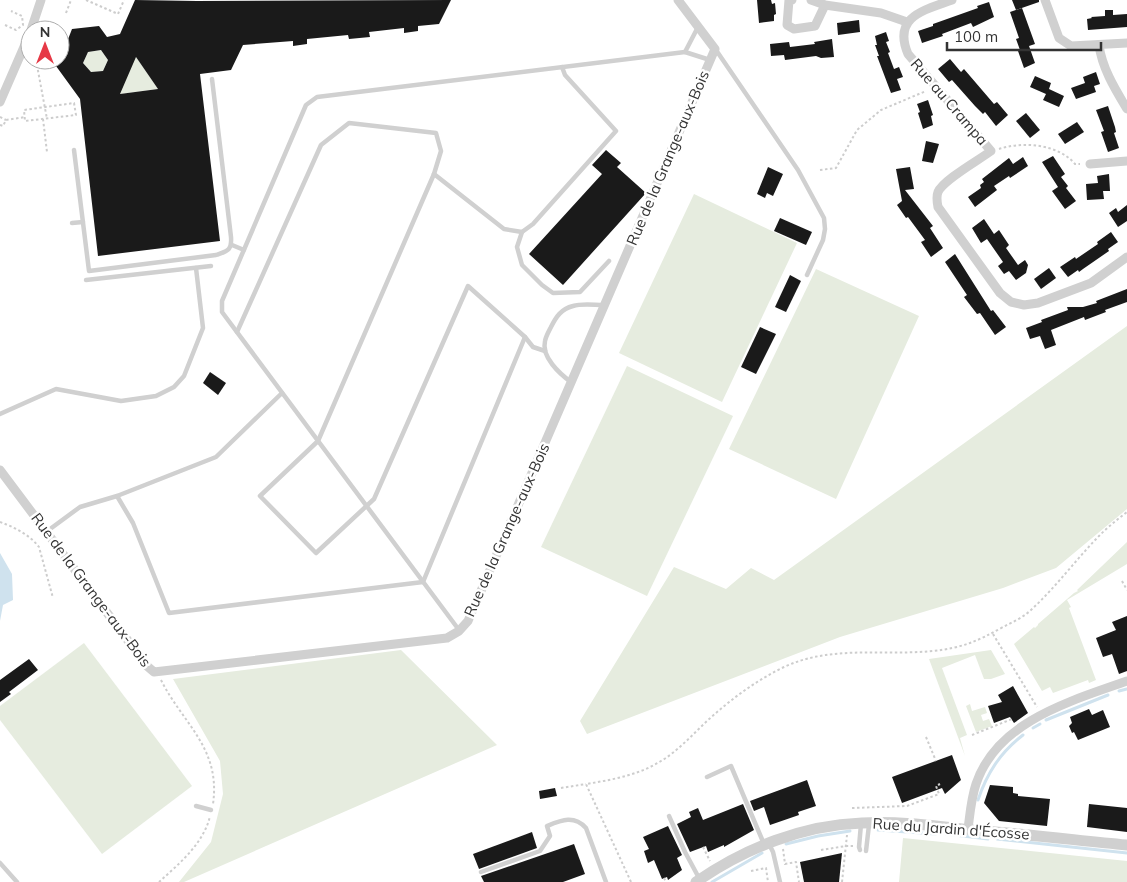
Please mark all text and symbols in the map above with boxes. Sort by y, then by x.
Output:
north arrow [20,20,70,70]
scale bar [947,20,1101,52]
text: N [40,23,50,41]
text: 100 m [954,27,998,46]
street label: Rue au Crampa [907,55,992,149]
street label: Rue de la Grange-aux-Bois [622,68,713,248]
street label: Rue de la Grange-aux-Bois [460,440,553,620]
street label: Rue de la Grange-aux-Bois [27,509,156,670]
street label: Rue du Jardin d'Écosse [872,814,1030,843]

